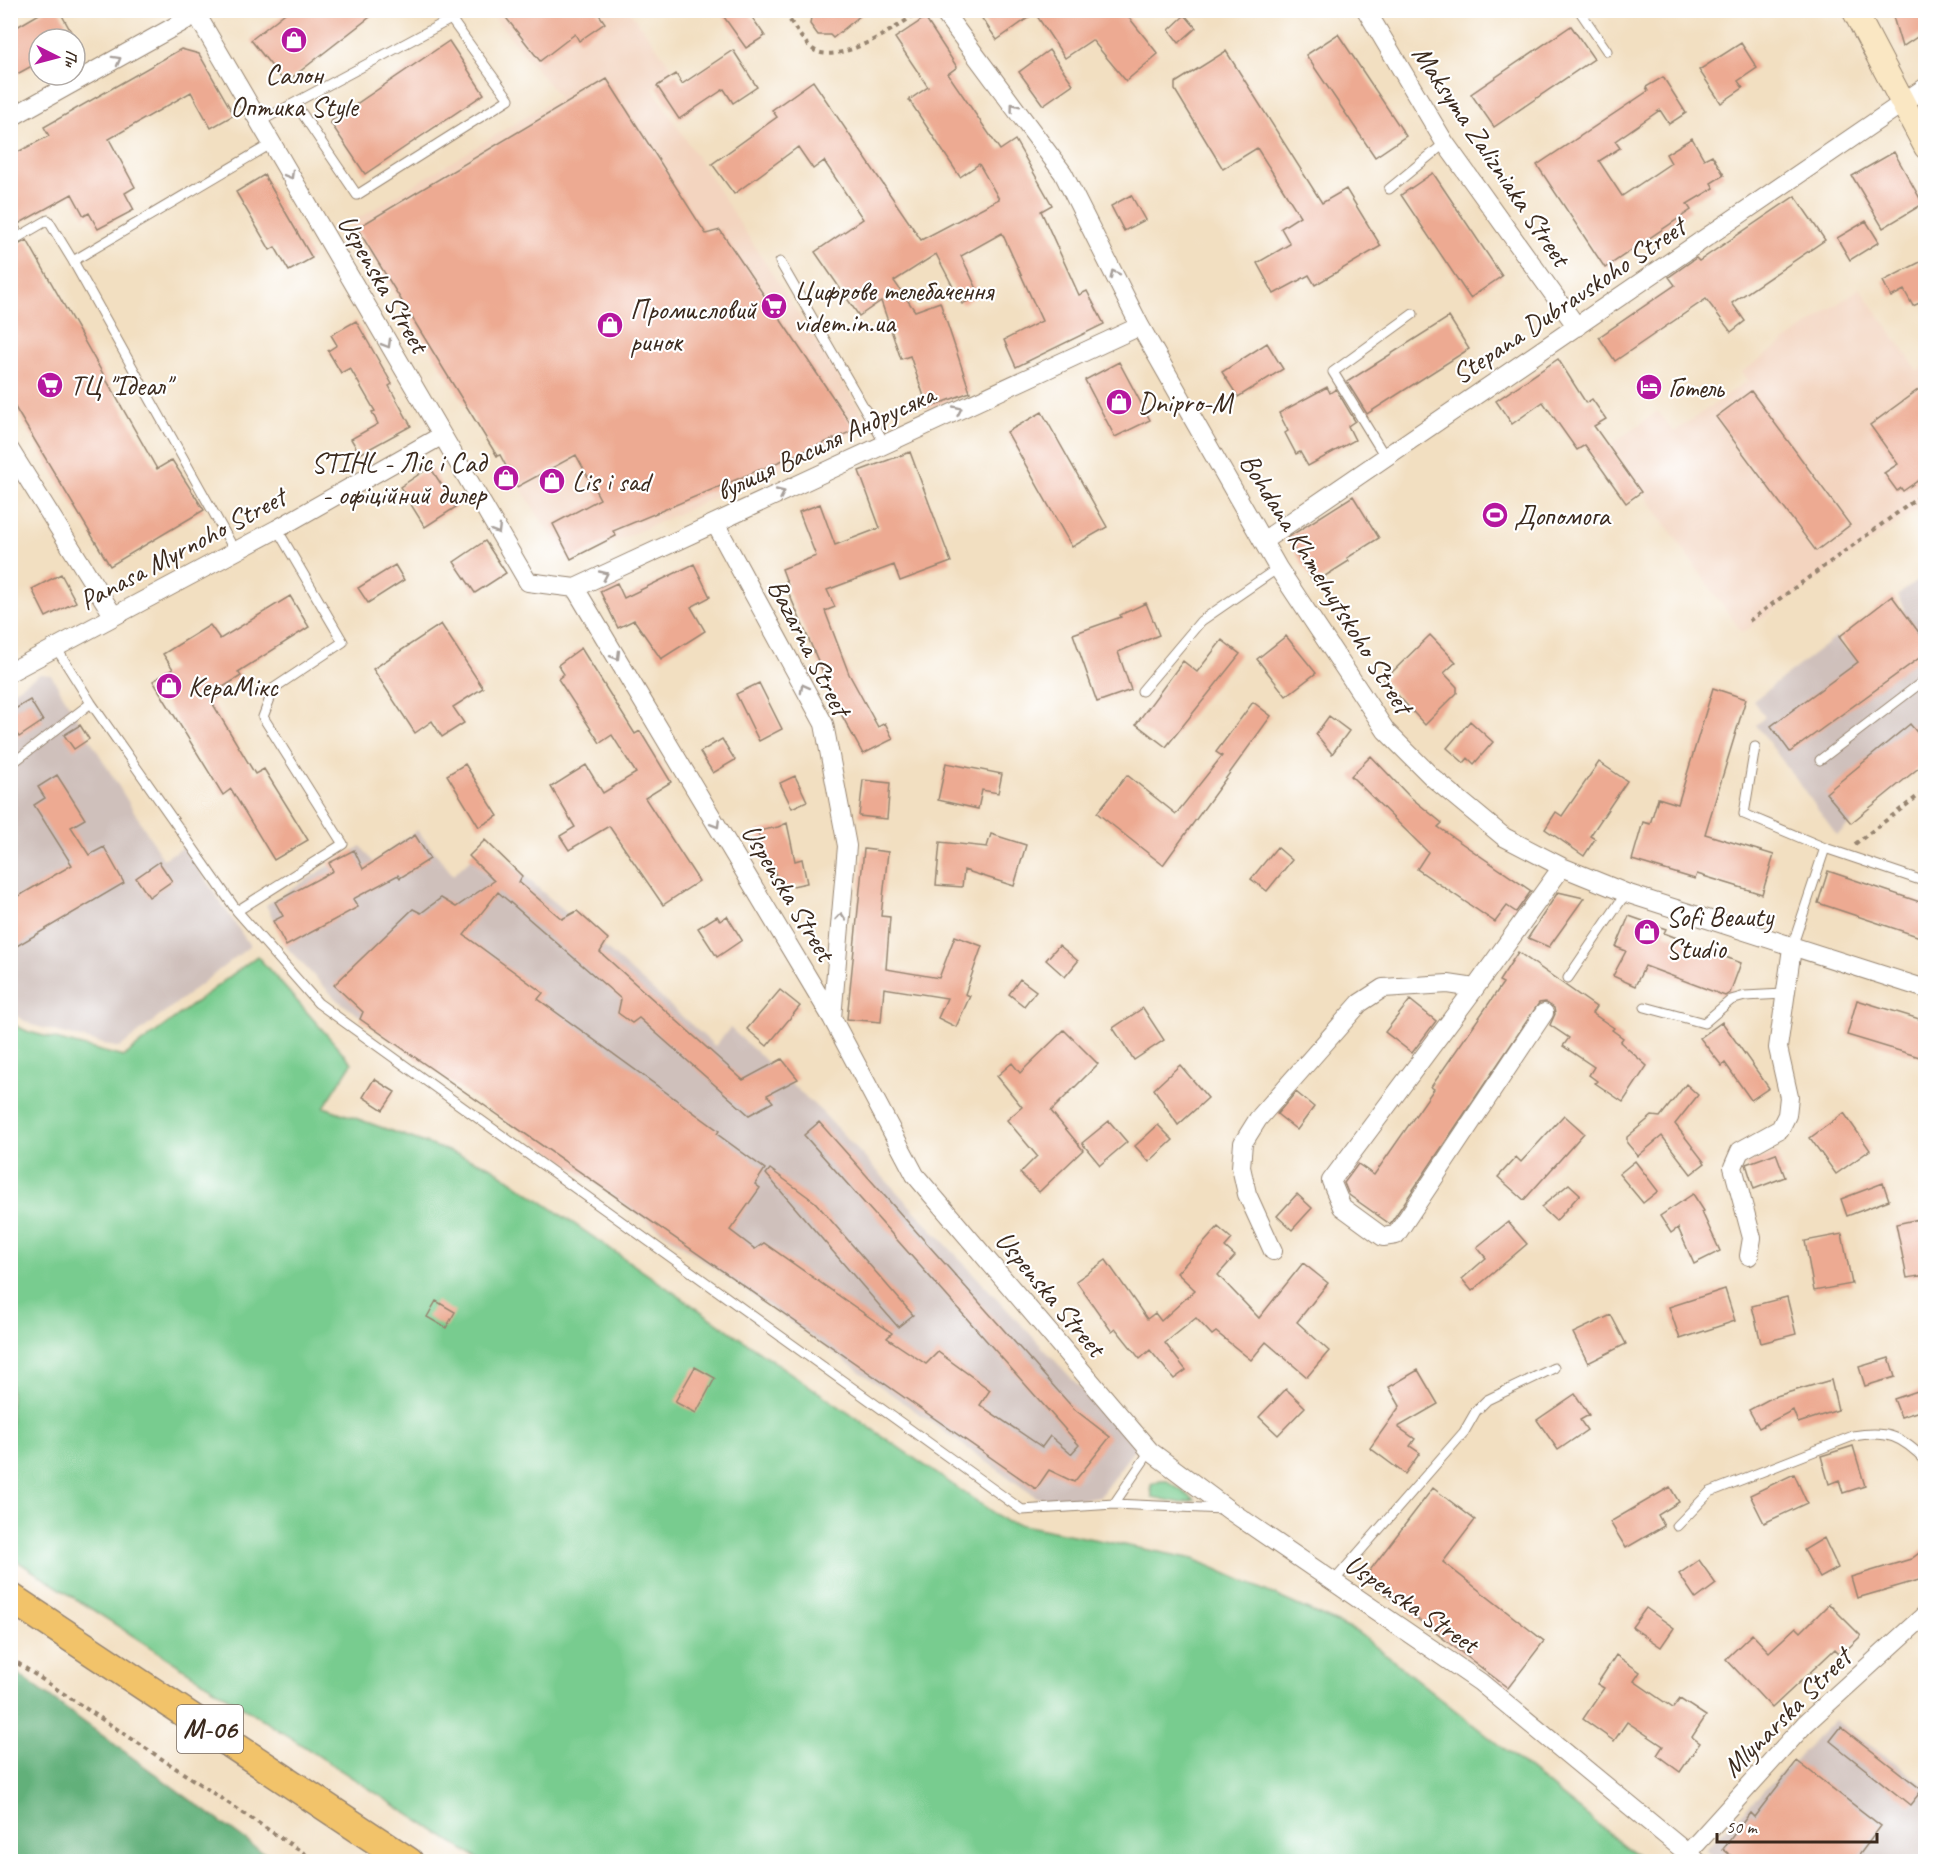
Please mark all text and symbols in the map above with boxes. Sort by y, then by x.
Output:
shop icon: Салон Оптика Style [279,25,309,55]
north arrow [27,27,87,87]
street label: Maksyma Zalizniaka Street [1405,38,1580,275]
text: Пн [60,49,82,69]
one-way arrow [111,55,121,67]
place label: Салон Оптика Style [230,57,360,124]
one-way arrow [1010,102,1021,113]
one-way arrow [282,169,294,179]
street label: Stepana Dubravskoho Street [1445,207,1695,392]
street label: Uspenska Street [330,208,439,361]
one-way arrow [1109,269,1121,280]
place label: Цифрове телебачення videm.in.ua [794,273,995,340]
supermarket icon: Цифрове телебачення videm.in.ua [759,291,789,321]
place label: Промисловий ринок [630,292,757,359]
shop icon: Промисловий ринок [595,310,625,340]
one-way arrow [380,338,392,348]
place label: ТЦ "Ідеал" [70,368,176,403]
supermarket icon: ТЦ "Ідеал" [35,370,65,400]
place label: Готель [1668,370,1726,405]
hotel icon: Готель [1634,372,1664,402]
street label: вулиця Василя Андрусяка [710,375,942,508]
place label: Dnipro-M [1138,385,1235,420]
shop icon: Dnipro-M [1104,387,1134,417]
one-way arrow [951,406,962,418]
place label: STIHL - Ліс і Сад - офіційний дилер [311,445,489,512]
street label: Bohdana Khmelnytskoho Street [1232,447,1423,723]
shop icon: STIHL - Ліс і Сад - офіційний дилер [491,463,521,493]
place label: Lis i sad [572,464,654,499]
shop icon: Lis i sad [537,466,567,496]
street label: Panasa Myrnoho Street [73,478,295,618]
one-way arrow [775,488,786,500]
place label: Допомога [1514,498,1612,533]
sports icon: Допомога [1480,500,1510,530]
one-way arrow [490,524,501,534]
one-way arrow [598,570,609,582]
street label: Bazarna Street [760,573,861,725]
one-way arrow [609,650,621,660]
place label: КераМікс [188,669,279,704]
shop icon: КераМікс [154,671,184,701]
one-way arrow [800,684,811,694]
street label: Uspenska Street [734,817,845,970]
one-way arrow [709,818,721,828]
place label: Sofi Beauty Studio [1666,899,1775,966]
one-way arrow [834,913,847,922]
shop icon: Sofi Beauty Studio [1632,917,1662,947]
street label: Uspenska Street [988,1223,1115,1366]
street label: Uspenska Street [1338,1546,1488,1662]
street label: Mlynarska Street [1714,1638,1861,1784]
road number: М-06 [177,1705,243,1753]
scale bar [1717,1806,1878,1844]
text: 50 m [1726,1816,1759,1838]

